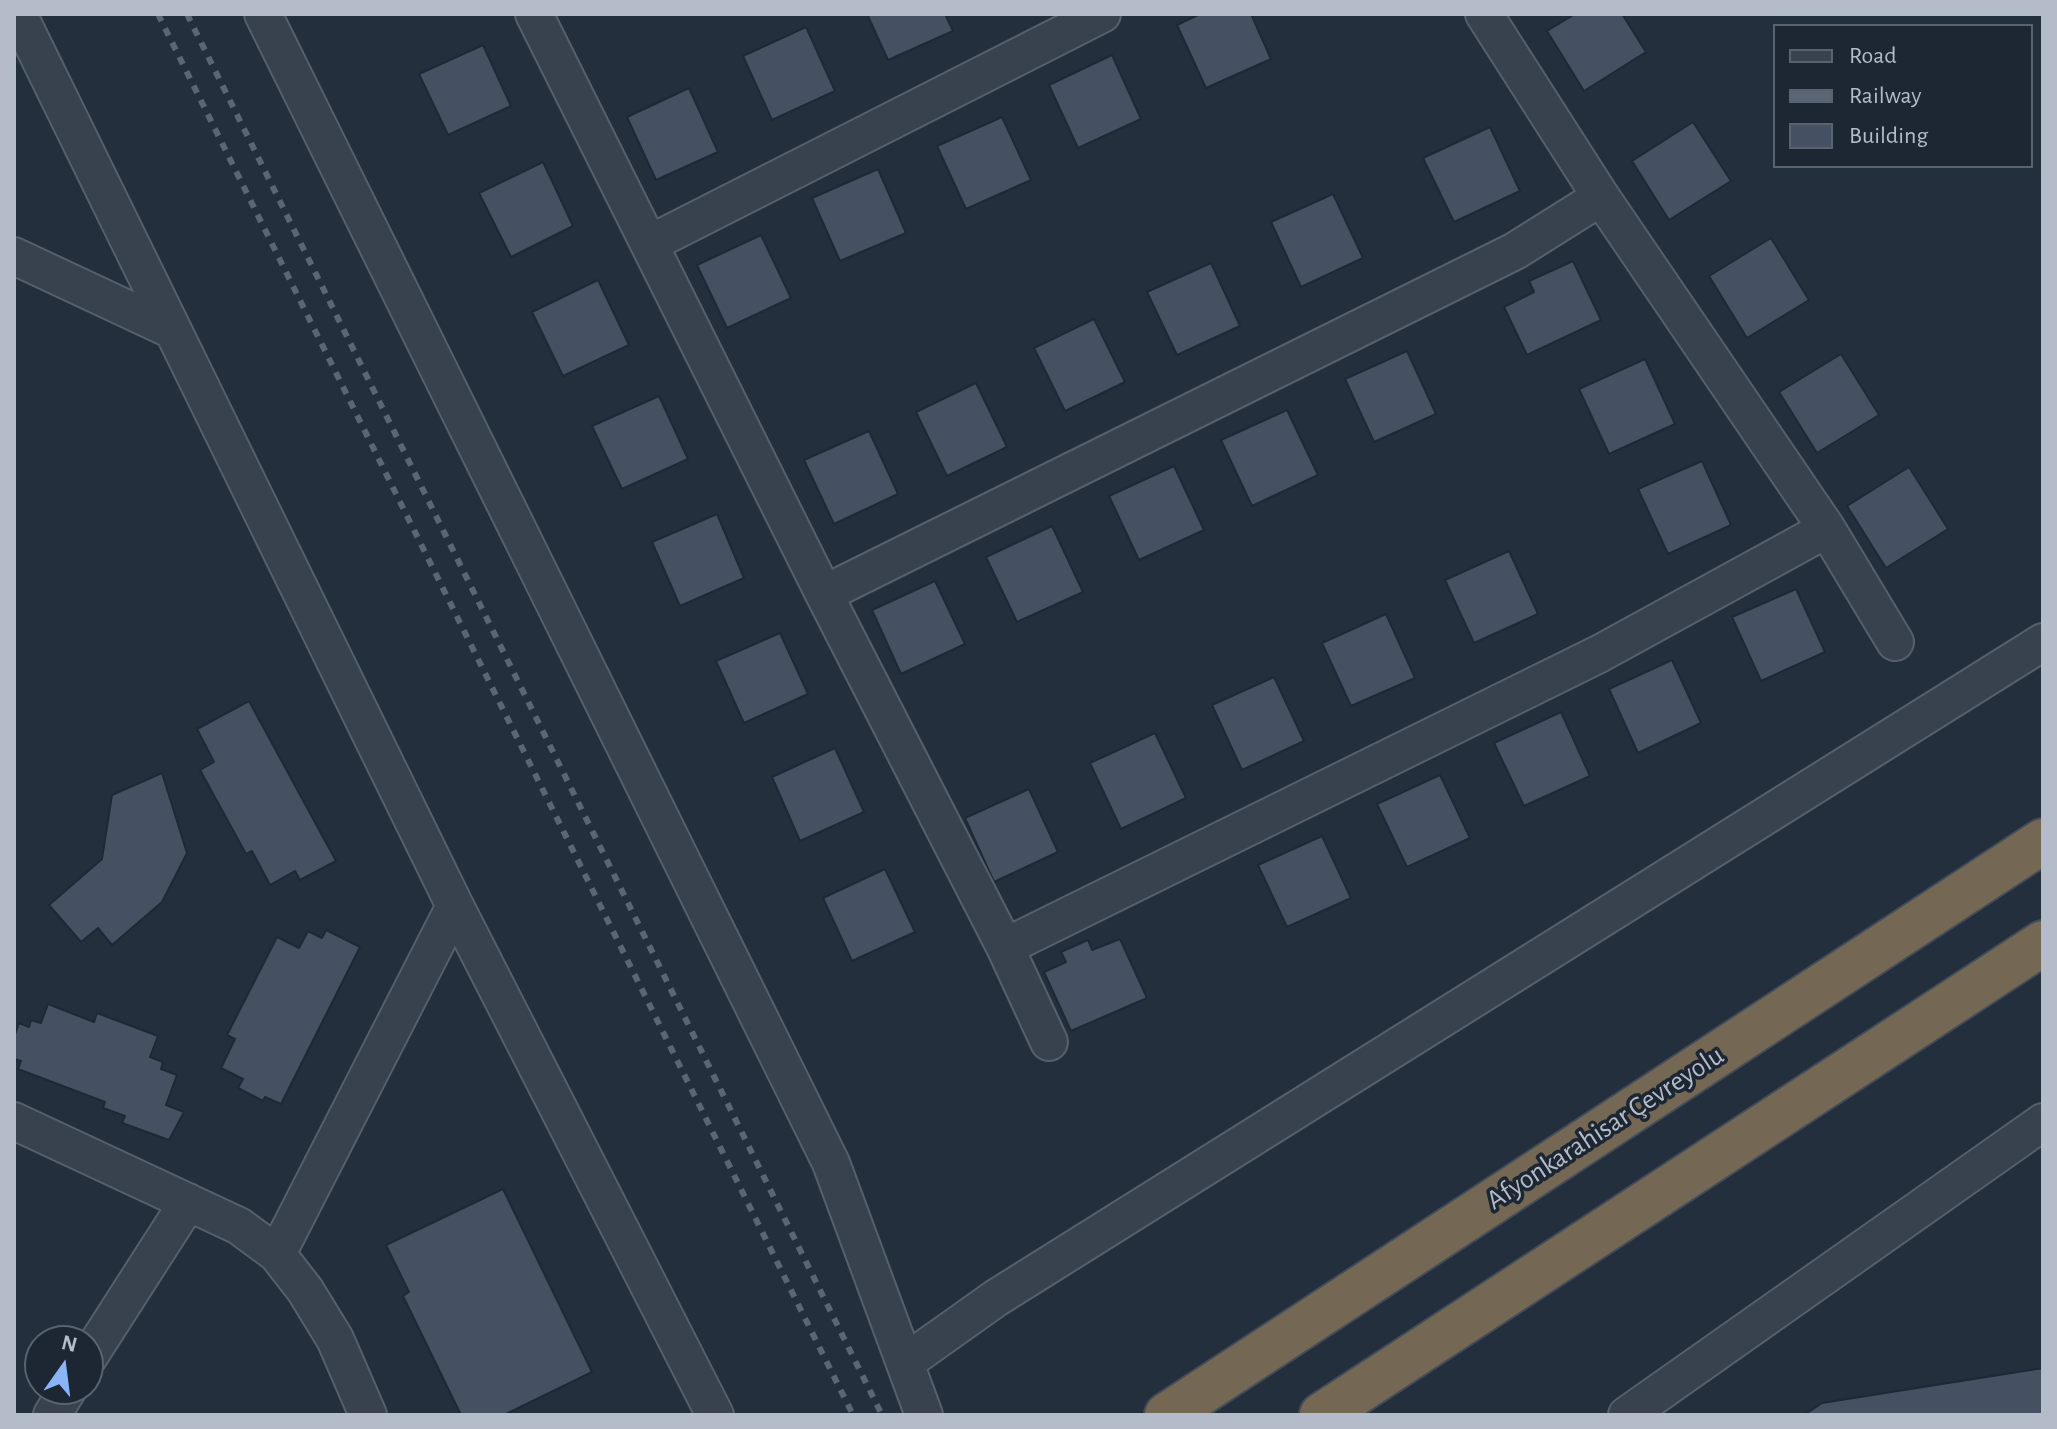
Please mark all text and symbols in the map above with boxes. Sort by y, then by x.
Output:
legend [1773,24,2033,168]
text: Road [1849,44,1897,68]
text: Railway [1849,84,1921,108]
text: Building [1849,124,1928,148]
street label: Afyonkarahisar Çevreyolu [1480,1039,1730,1217]
north arrow [24,1325,104,1405]
text: N [59,1331,79,1356]

